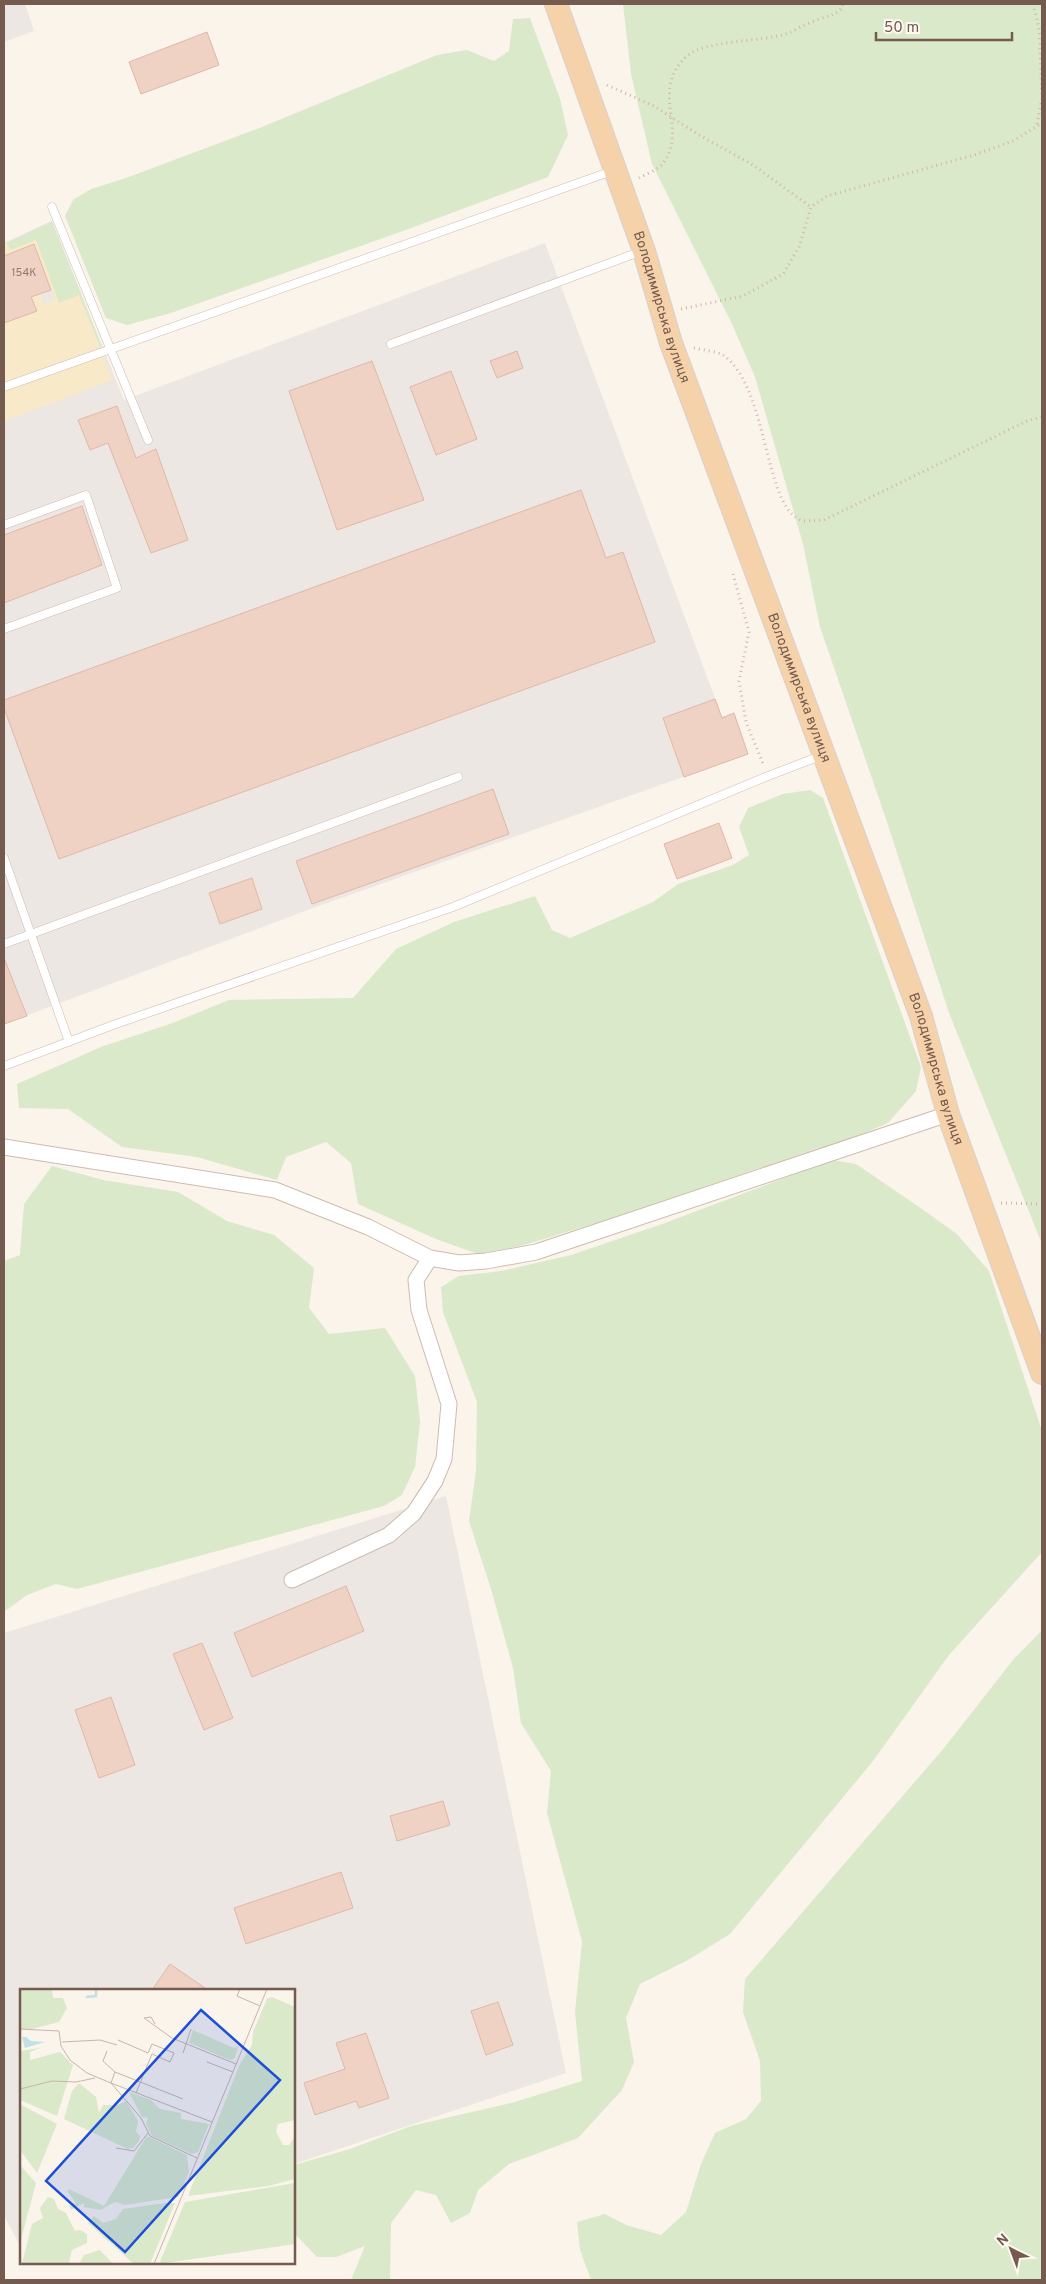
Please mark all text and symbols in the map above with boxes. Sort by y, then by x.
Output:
scale bar [876,10,1012,42]
text: 50 m [884,19,919,38]
street label: Володимирська вулиця [629,229,694,385]
house number: 154K [11,266,37,280]
street label: Володимирська вулиця [764,611,835,765]
street label: Володимирська вулиця [905,990,967,1148]
inset map [20,1989,295,2264]
north arrow [986,2224,1036,2274]
text: N [994,2231,1013,2250]

